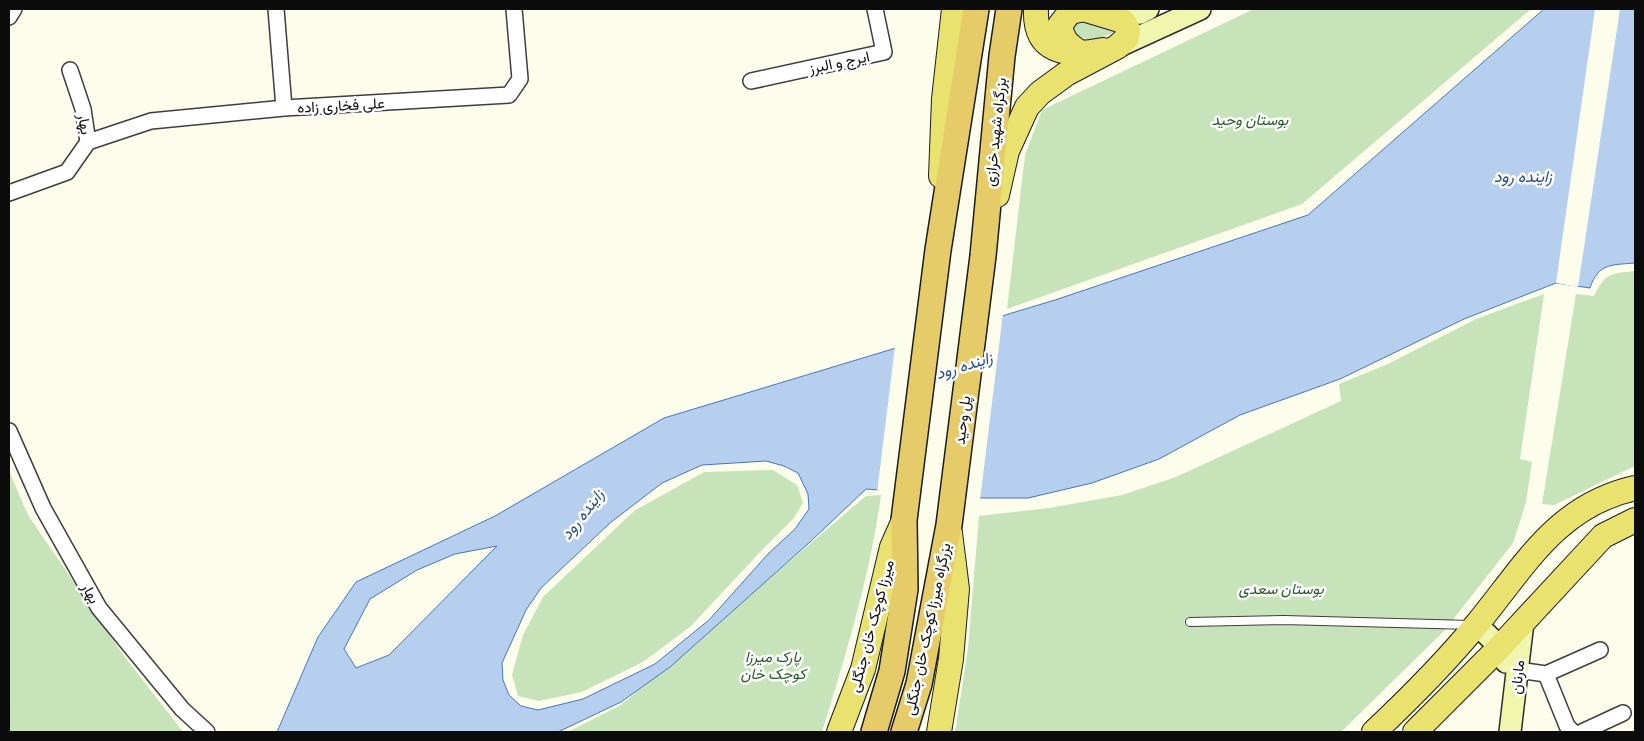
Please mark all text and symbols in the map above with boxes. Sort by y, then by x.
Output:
street label: ایرج و البرز [806,45,872,80]
street label: بزرگراه شهید خرازی [979,77,1011,187]
street label: علی فخاری زاده [297,92,386,118]
park label: بوستان وحید [1212,109,1289,130]
street label: بهار [73,111,97,136]
water label: زاینده رود [1494,165,1554,187]
water label: زاینده رود [933,346,996,384]
street label: پل وحید [949,394,975,446]
water label: زاینده رود [555,483,610,544]
street label: بزرگراه میرزا کوچک خان جنگلی [898,541,956,717]
street label: میرزا کوچک خان جنگلی [843,557,899,695]
street label: بهار [76,578,105,607]
park label: بوستان سعدی [1238,578,1324,599]
park label: پارک میرزا کوچک خان [740,646,808,684]
street label: مارنان [1505,659,1529,695]

